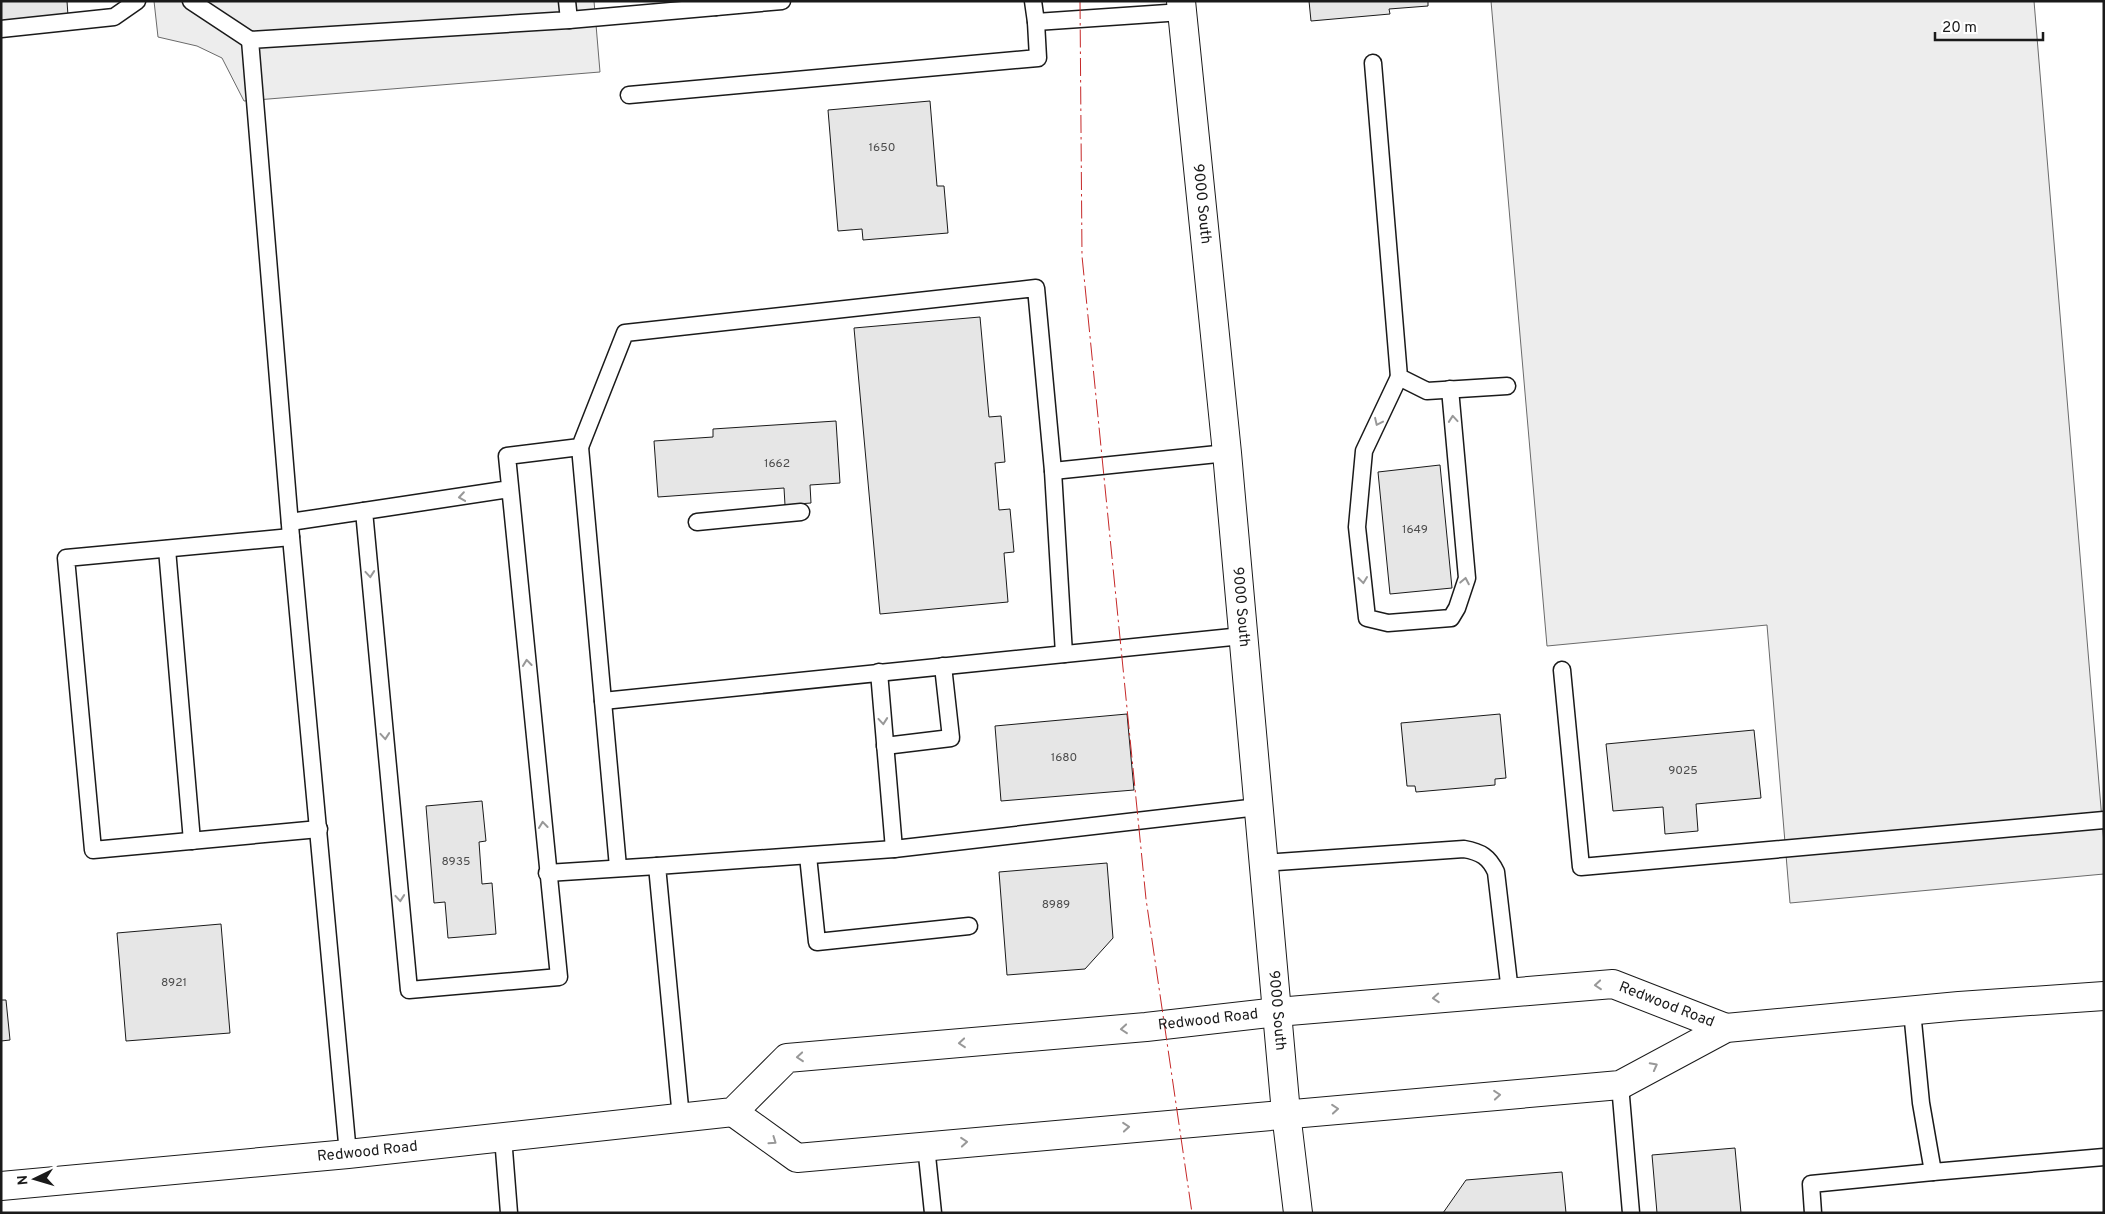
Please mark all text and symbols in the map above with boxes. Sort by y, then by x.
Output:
scale bar [1935,10,2042,42]
text: 20 m [1942,19,1977,38]
house number: 1650 [869,140,895,156]
street label: 9000 South [1188,163,1215,245]
one-way arrow [1448,415,1459,423]
one-way arrow [1374,416,1384,425]
house number: 1662 [764,456,790,472]
one-way arrow [458,491,466,501]
house number: 1649 [1402,522,1428,538]
street label: 9000 South [1228,566,1254,648]
one-way arrow [364,570,375,578]
one-way arrow [1357,576,1368,584]
one-way arrow [1460,577,1470,585]
one-way arrow [522,658,533,666]
one-way arrow [877,717,888,725]
one-way arrow [379,732,390,740]
house number: 1680 [1051,750,1077,766]
house number: 9025 [1668,763,1698,779]
one-way arrow [538,820,549,828]
house number: 8935 [442,854,470,870]
one-way arrow [394,894,405,902]
house number: 8989 [1042,897,1070,913]
street label: 9000 South [1264,970,1290,1051]
house number: 8921 [161,975,187,991]
street label: Redwood Road [1616,978,1717,1032]
one-way arrow [1594,979,1602,990]
one-way arrow [1432,992,1440,1003]
street label: Redwood Road [1157,1005,1259,1035]
one-way arrow [1120,1023,1128,1034]
one-way arrow [958,1037,966,1048]
one-way arrow [796,1051,804,1062]
one-way arrow [1649,1063,1658,1073]
one-way arrow [1493,1090,1501,1101]
one-way arrow [1331,1103,1339,1114]
one-way arrow [1122,1122,1130,1133]
one-way arrow [767,1135,777,1144]
street label: Redwood Road [316,1137,419,1166]
one-way arrow [960,1137,968,1148]
north arrow [10,1154,60,1204]
text: N [15,1174,32,1186]

